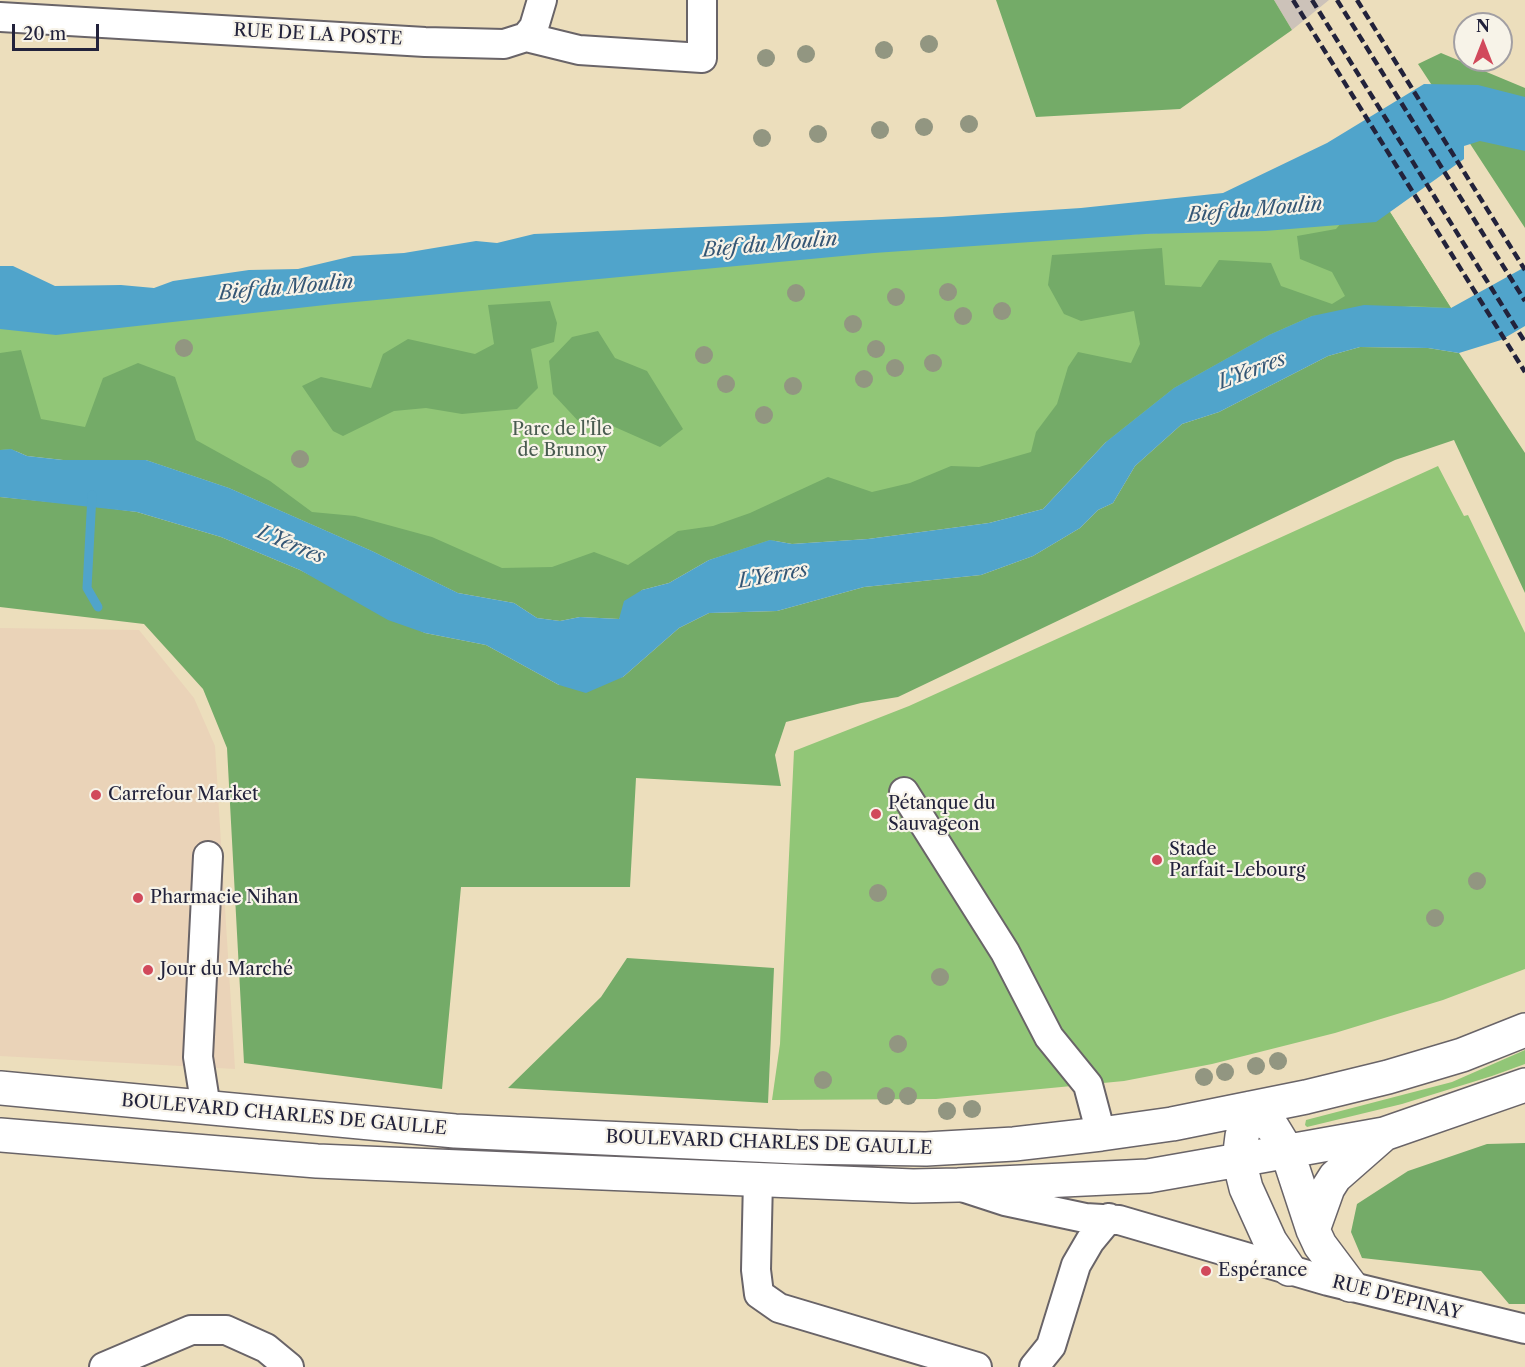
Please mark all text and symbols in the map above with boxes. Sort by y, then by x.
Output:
scale bar [15,12,102,50]
north arrow [1453,12,1513,72]
text: N [1476,16,1490,36]
street label: RUE DE LA POSTE [233,20,403,50]
text: 20 m [23,23,66,45]
water label: Bief du Moulin [1187,192,1323,228]
water label: Bief du Moulin [702,227,838,263]
water label: Bief du Moulin [218,270,354,306]
water label: L'Yerres [1215,347,1289,395]
park label: Parc de l'Île de Brunoy [512,419,612,462]
water label: L'Yerres [254,521,328,569]
water label: L'Yerres [736,558,810,594]
place label: Carrefour Market [108,784,258,806]
marker: Carrefour Market [89,788,103,802]
place label: Pétanque du Sauvageon [888,793,996,836]
marker: Pétanque du Sauvageon [869,807,883,821]
place label: Stade Parfait-Lebourg [1169,839,1305,882]
marker: Stade Parfait-Lebourg [1150,853,1164,867]
place label: Pharmacie Nihan [150,887,299,909]
marker: Pharmacie Nihan [131,891,145,905]
place label: Jour du Marché [160,959,293,981]
marker: Jour du Marché [141,963,155,977]
street label: BOULEVARD CHARLES DE GAULLE [120,1090,448,1140]
street label: BOULEVARD CHARLES DE GAULLE [605,1127,933,1159]
place label: Espérance [1218,1260,1307,1282]
marker: Espérance [1199,1264,1213,1278]
street label: RUE D'EPINAY [1330,1271,1464,1325]

